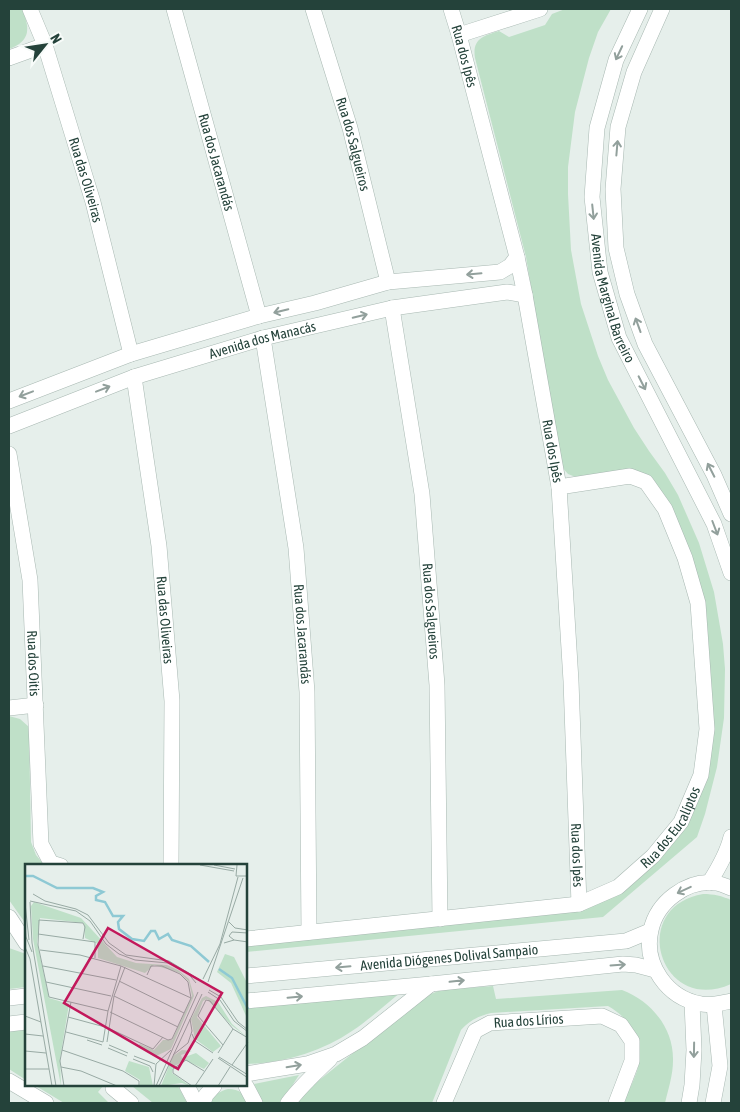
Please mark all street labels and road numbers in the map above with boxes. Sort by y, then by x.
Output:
street label: Rua dos Ipês [448,23,480,89]
street label: Rua dos Salgueiros [333,95,373,193]
street label: Rua dos Jacarandás [195,112,238,213]
street label: Rua das Oliveiras [66,135,106,224]
street label: Avenida Marginal Barreiro [588,233,638,365]
street label: Avenida dos Manacás [207,318,317,362]
street label: Rua dos Ipês [539,418,566,484]
street label: Rua dos Salgueiros [419,563,443,660]
street label: Rua das Oliveiras [154,575,177,664]
street label: Rua dos Jacarandás [291,584,314,685]
street label: Rua dos Oitis [24,630,43,697]
street label: Rua dos Eucalíptos [637,784,703,871]
street label: Rua dos Ipês [568,823,586,887]
street label: Avenida Diógenes Dolival Sampaio [360,941,539,973]
street label: Rua dos Lírios [493,1010,564,1031]

